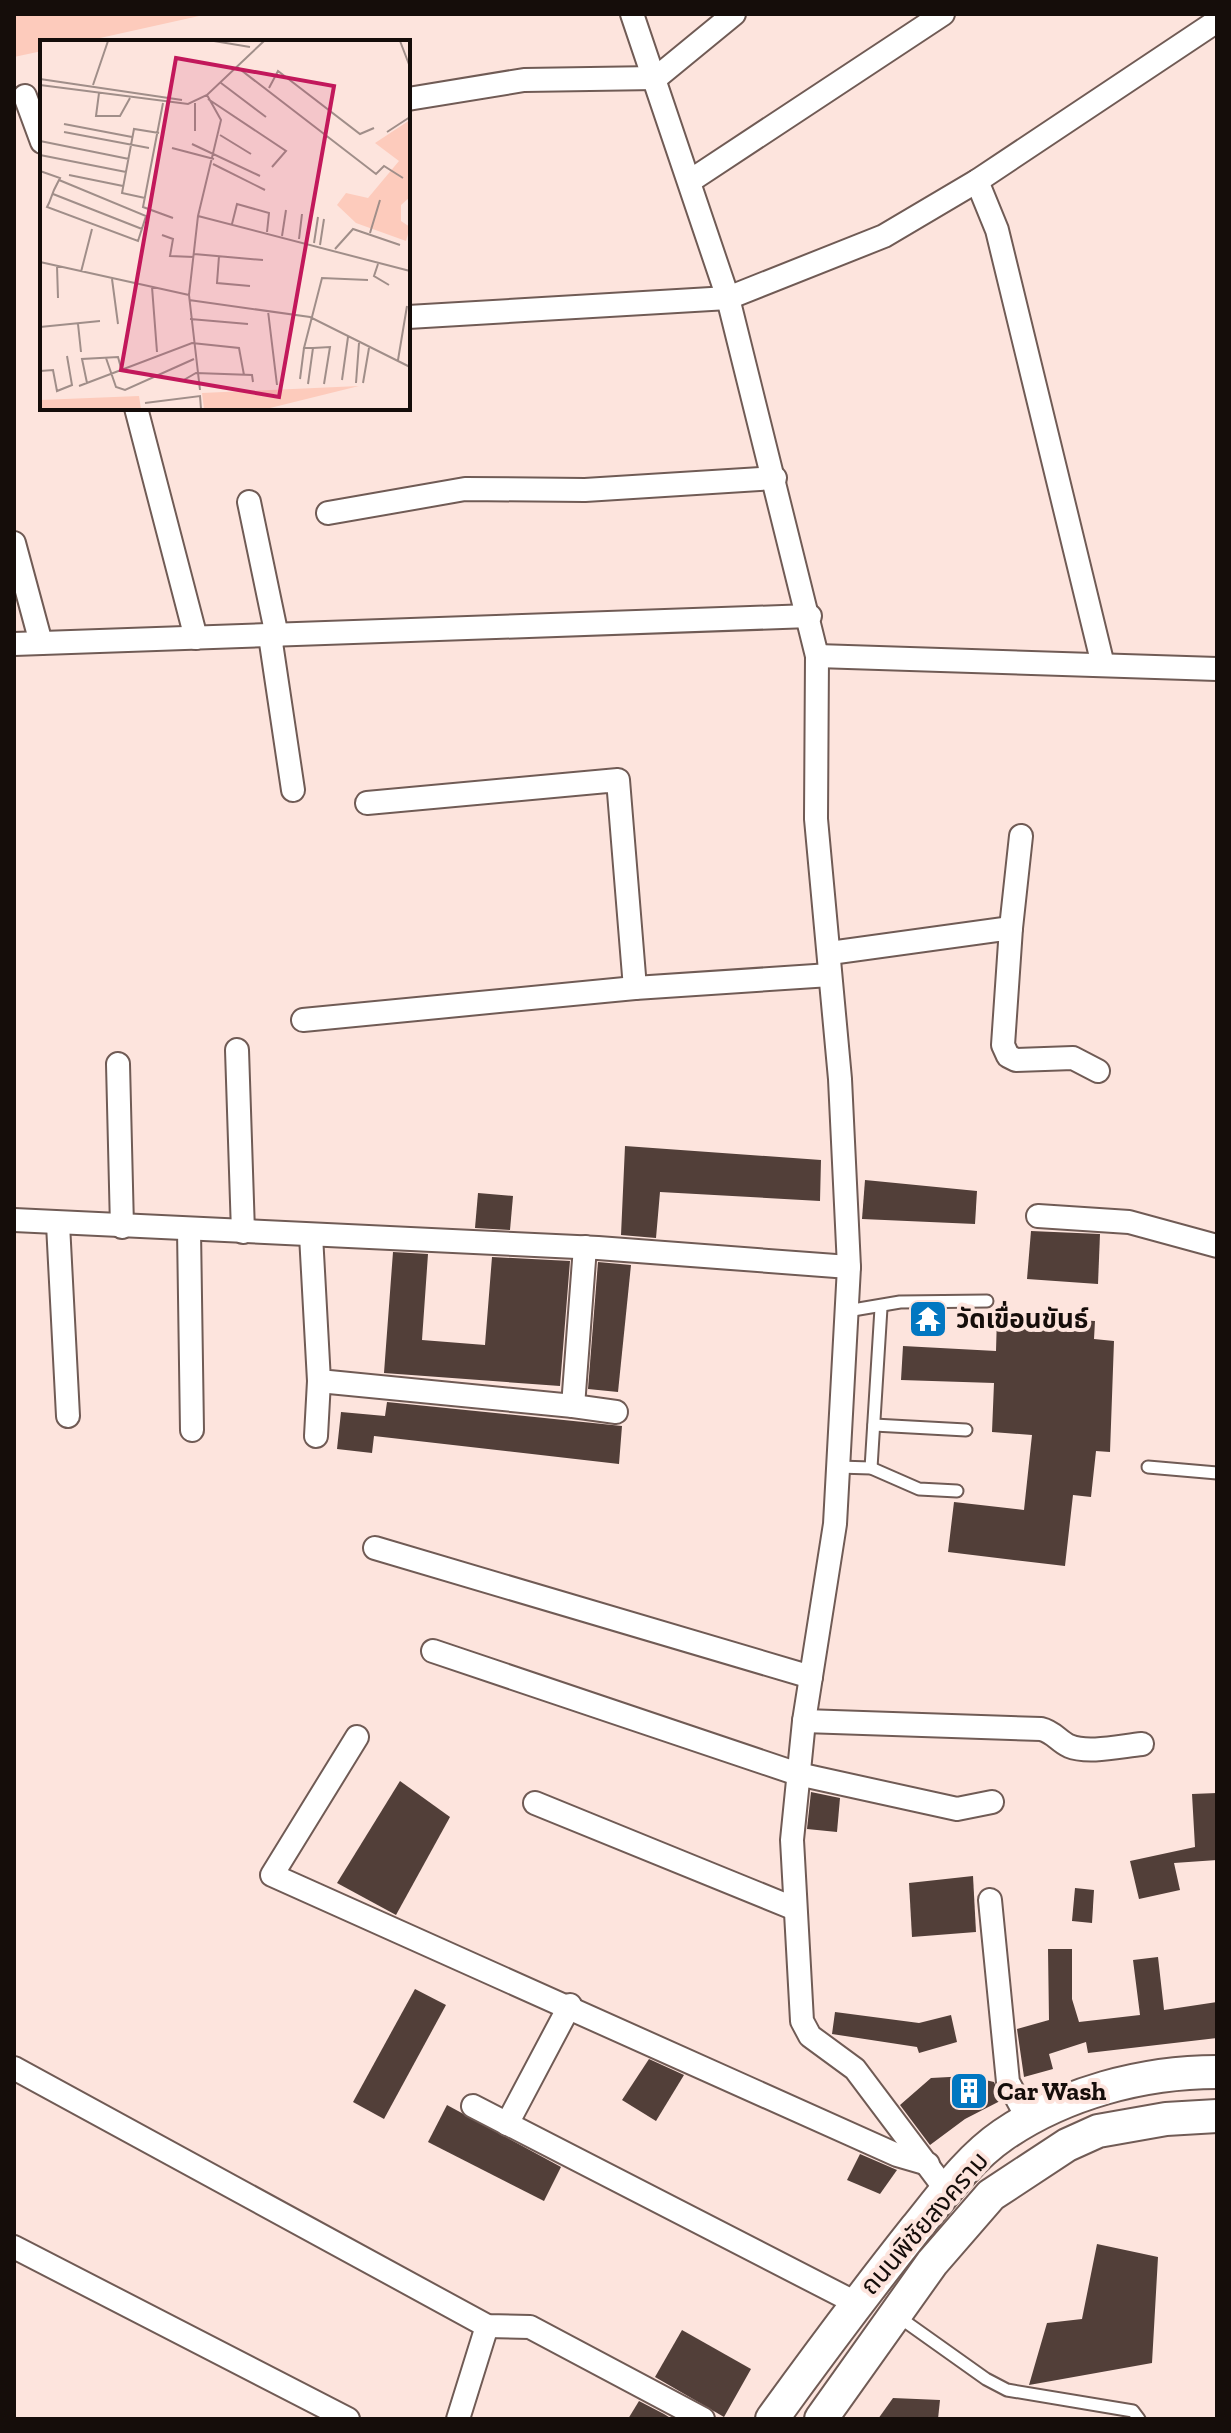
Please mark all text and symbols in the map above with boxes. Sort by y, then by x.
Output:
inset map [40,40,410,410]
temple icon: วัดเขื่อนขันธ์ [907,1298,949,1340]
place label: วัดเขื่อนขันธ์ [956,1301,1089,1335]
building icon: Car Wash [948,2070,990,2112]
place label: Car Wash [997,2075,1106,2107]
street label: ถนนพิชัยสงคราม [853,2145,995,2301]

